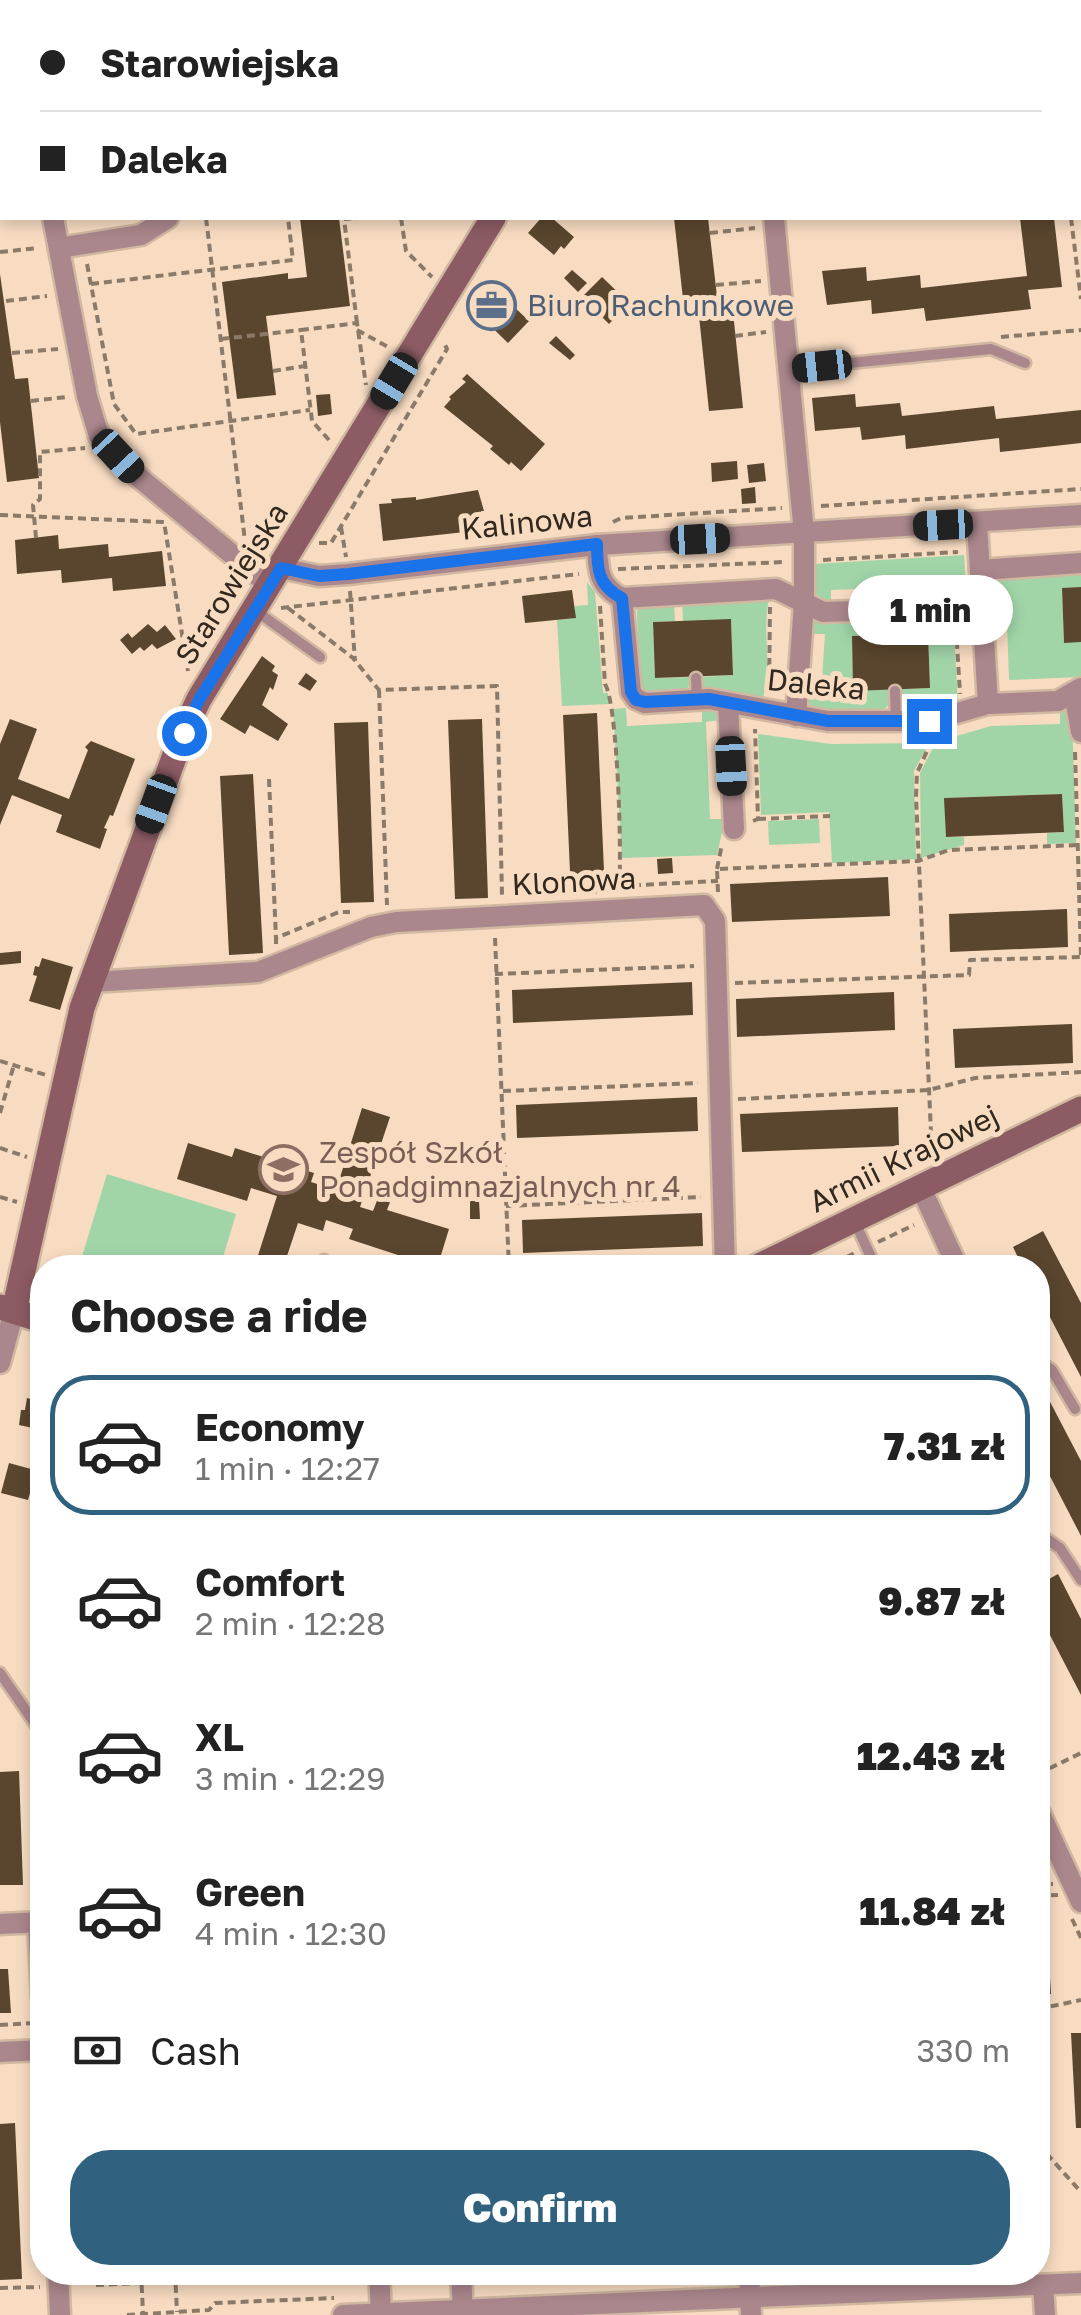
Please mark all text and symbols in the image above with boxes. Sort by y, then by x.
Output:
text: Starowiejska [100,40,339,85]
text: Daleka [100,136,228,181]
office icon: Biuro Rachunkowe [466,280,518,332]
place label: Biuro Rachunkowe [527,287,794,323]
car [366,348,422,414]
car [791,348,853,384]
car [87,424,149,488]
street label: Starowiejska [167,496,295,671]
street label: Kalinowa [459,497,594,547]
car [912,508,974,542]
car [669,522,731,556]
callout: 1 min [846,576,1012,646]
text: 1 min [890,591,971,629]
street label: Daleka [765,661,867,707]
route end [907,699,952,744]
route start [162,711,207,756]
car [714,735,748,797]
car [132,771,180,837]
street label: Klonowa [511,860,637,902]
street label: Armii Krajowej [803,1097,1004,1219]
place label: Zespół Szkół Ponadgimnazjalnych nr 4 [319,1134,681,1204]
school or university icon: Zespół Szkół Ponadgimnazjalnych nr 4 [258,1144,310,1196]
text: Choose a ride [70,1288,368,1342]
icon: car [75,1400,165,1490]
text: Economy [195,1404,364,1449]
text: 7.31 zł [884,1423,1005,1468]
text: 1 min · 12:27 [195,1449,380,1487]
icon: car [75,1555,165,1645]
text: Comfort [195,1559,345,1604]
text: 9.87 zł [878,1578,1005,1623]
text: 2 min · 12:28 [195,1604,386,1642]
icon: car [75,1710,165,1800]
text: XL [195,1714,244,1759]
text: 12.43 zł [857,1733,1005,1778]
text: 3 min · 12:29 [195,1759,386,1797]
icon: car [75,1865,165,1955]
text: Green [195,1869,305,1914]
text: 11.84 zł [859,1888,1005,1933]
text: 4 min · 12:30 [195,1914,387,1952]
icon: cash [70,2023,125,2078]
text: Cash [150,2028,241,2073]
text: 330 m [916,2031,1010,2069]
button: Confirm [70,2150,1010,2265]

